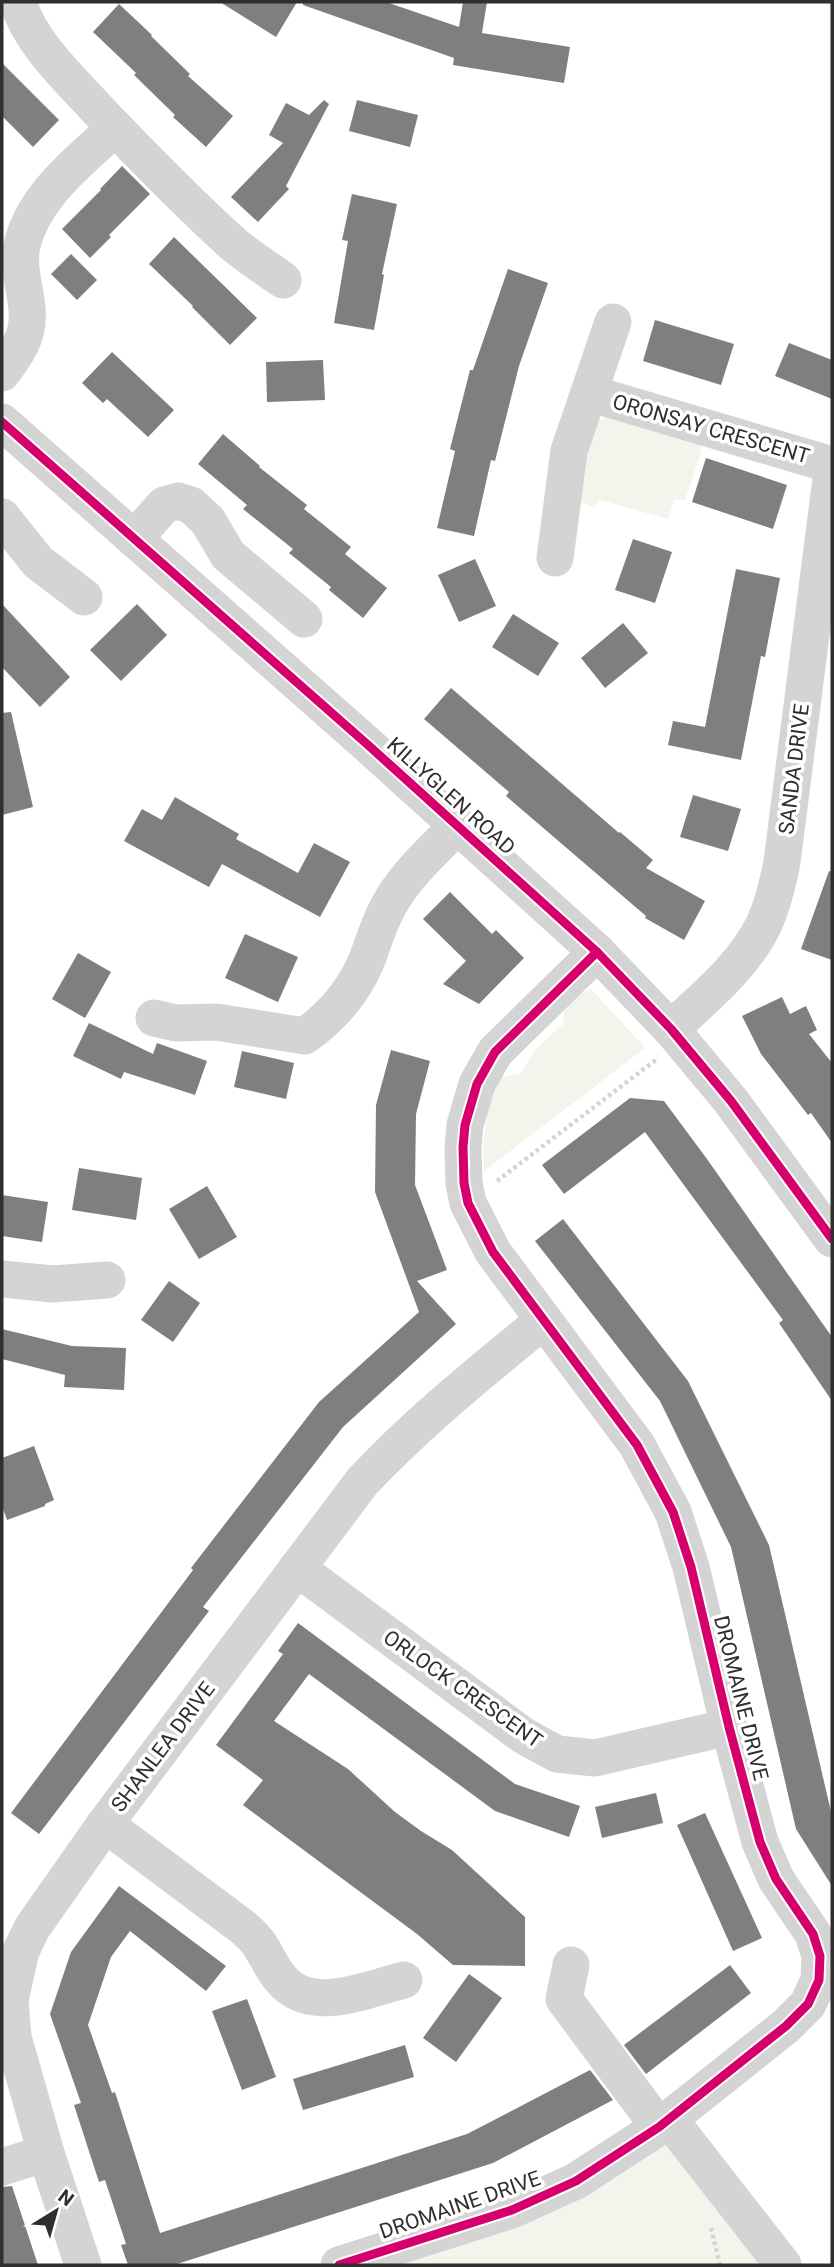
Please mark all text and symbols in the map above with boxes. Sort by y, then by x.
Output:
street label: ORONSAY CRESCENT [610,389,813,469]
street label: SANDA DRIVE [774,702,814,836]
street label: KILLYGLEN ROAD [382,732,520,860]
street label: DROMAINE DRIVE [709,1613,773,1783]
street label: ORLOCK CRESCENT [379,1625,547,1753]
street label: SHANLEA DRIVE [106,1677,220,1817]
street label: DROMAINE DRIVE [376,2166,544,2244]
north arrow [21,2176,91,2246]
text: N [54,2185,78,2211]

